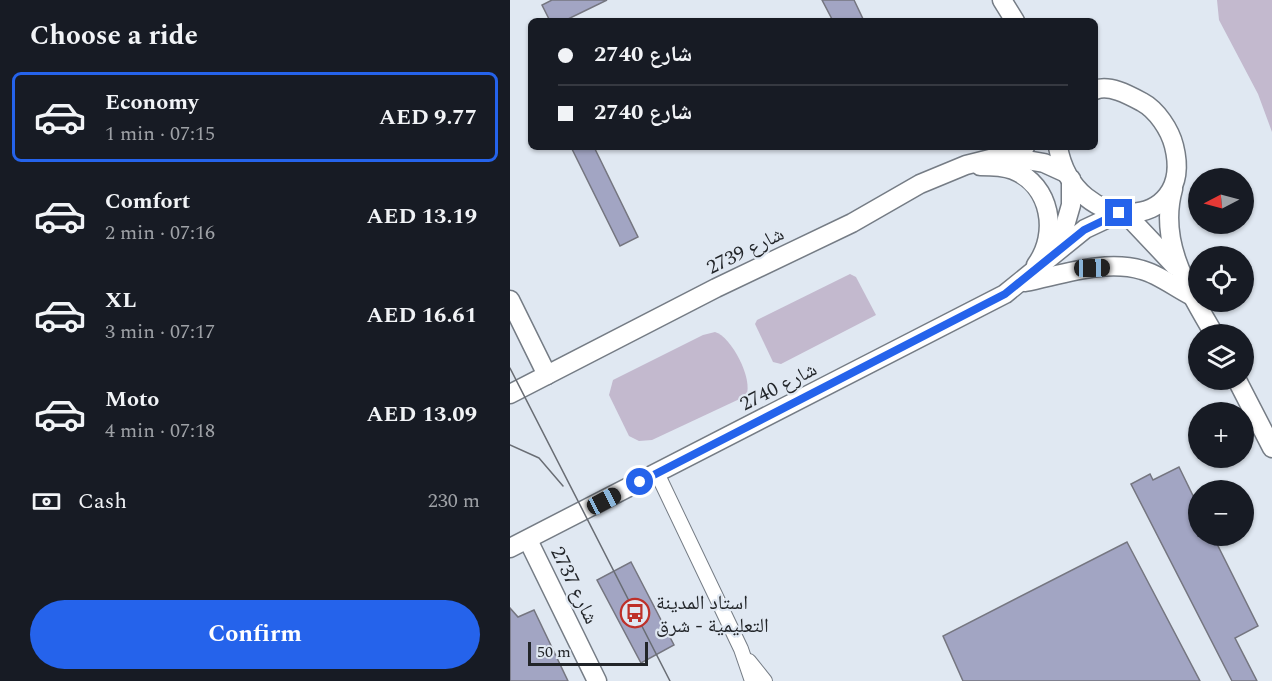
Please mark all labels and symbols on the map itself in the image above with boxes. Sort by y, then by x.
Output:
north arrow [1188,168,1254,234]
route end [1105,199,1132,226]
street label: شارع 2739 [702,219,789,283]
car [1074,259,1110,277]
street label: شارع 2740 [735,355,822,419]
route start [626,468,653,495]
car [584,485,624,517]
street label: شارع 2737 [542,542,606,629]
place label: استاد المدينة التعليمية - شرق [656,588,769,641]
bus stop icon: استاد المدينة التعليمية - شرق [619,597,651,629]
scale bar [528,639,648,666]

